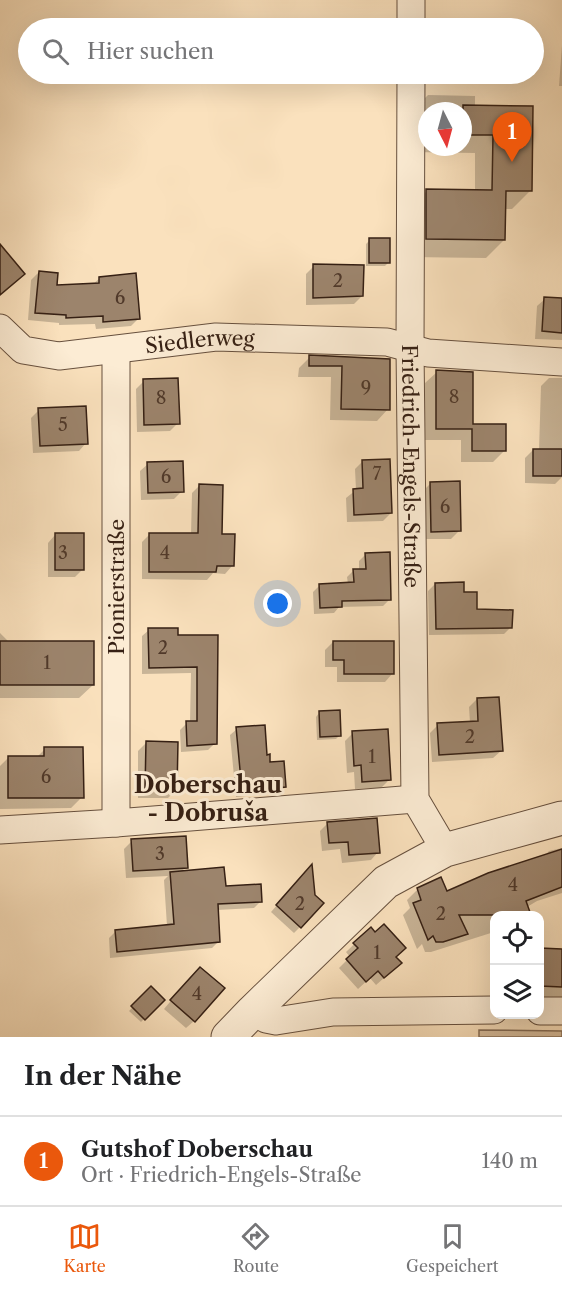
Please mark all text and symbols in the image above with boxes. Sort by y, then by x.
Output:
search box [18,18,544,84]
icon: search [39,35,72,68]
text: Hier suchen [87,38,214,65]
north arrow [418,102,472,156]
pin: 1 [492,112,532,162]
house number: 2 [333,270,343,292]
house number: 6 [115,287,125,309]
street label: Siedlerweg [143,324,256,358]
street label: Friedrich-Engels-Straße [397,344,425,588]
house number: 9 [361,377,371,399]
house number: 8 [449,386,459,408]
house number: 8 [156,387,166,409]
house number: 5 [58,414,68,436]
house number: 7 [373,463,382,485]
house number: 6 [161,466,171,488]
house number: 6 [440,496,450,518]
street label: Pionierstraße [104,519,129,655]
house number: 3 [58,542,68,564]
house number: 4 [160,542,170,564]
your location [263,589,292,618]
house number: 2 [158,637,168,659]
house number: 1 [43,652,51,674]
house number: 2 [465,726,475,748]
house number: 1 [368,746,376,768]
house number: 6 [41,766,51,788]
district label: Doberschau - Dobruša [134,770,282,827]
house number: 3 [155,843,165,865]
house number: 4 [508,874,518,896]
house number: 2 [295,893,305,915]
house number: 2 [436,903,446,925]
map controls [490,911,544,1019]
button: locate [490,911,544,965]
house number: 1 [373,942,381,964]
button: layers [490,965,544,1019]
house number: 4 [192,983,202,1005]
text: In der Nähe [24,1060,181,1092]
text: Gutshof Doberschau [81,1136,313,1163]
text: 1 [39,1149,48,1173]
text: 140 m [481,1149,538,1173]
text: Ort · Friedrich-Engels-Straße [81,1163,362,1187]
tab: Karte [64,1220,106,1276]
tab: Route [233,1220,279,1276]
tab: Gespeichert [406,1220,498,1276]

